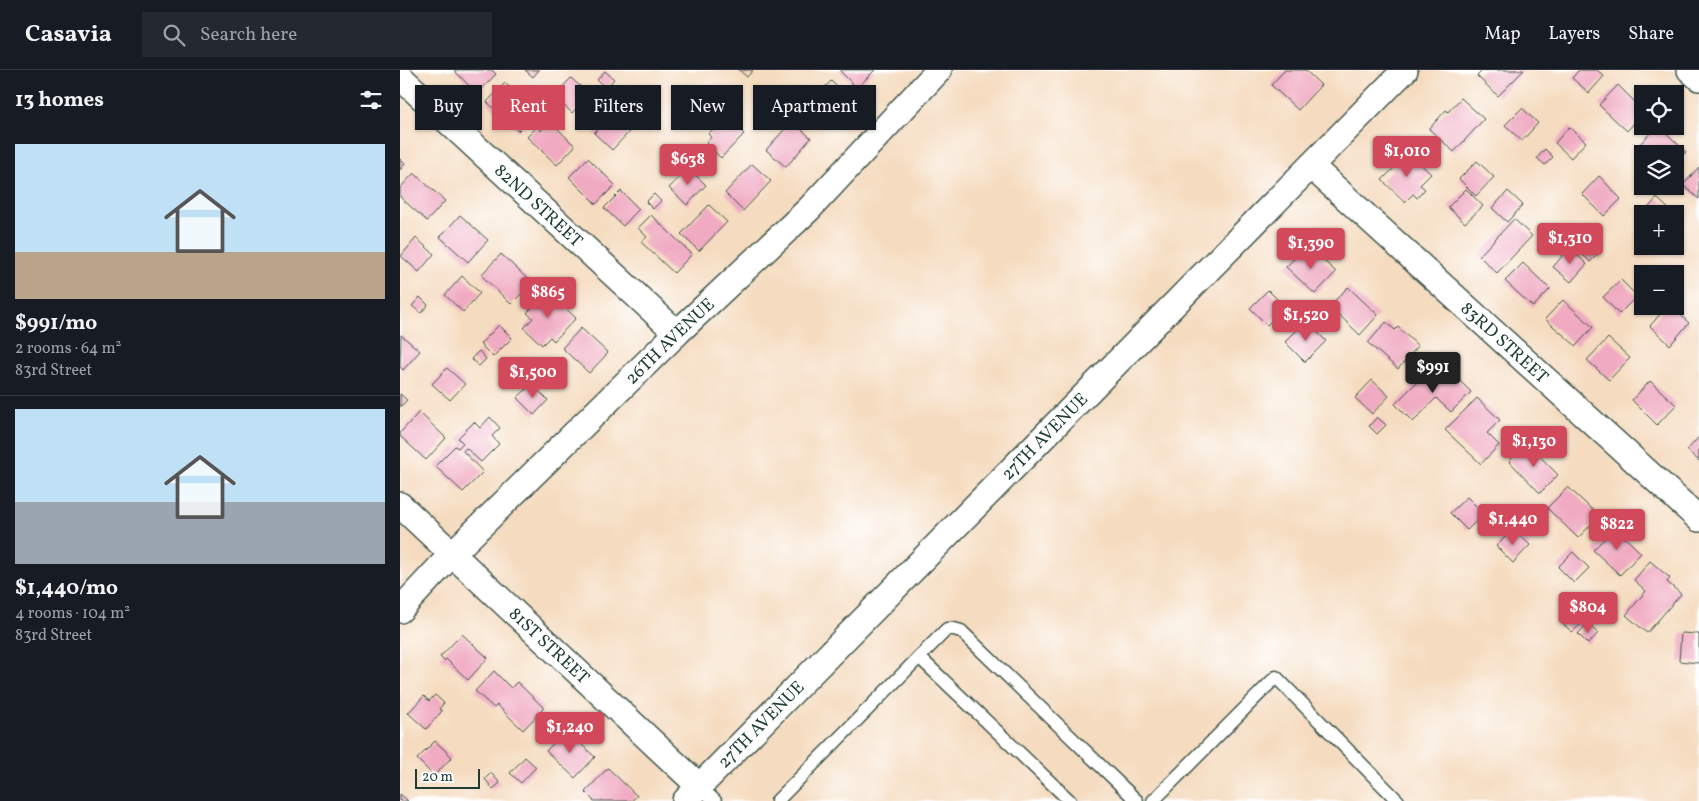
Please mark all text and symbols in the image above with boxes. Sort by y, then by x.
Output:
search box [142,12,492,57]
text: Casavia [25,18,112,52]
icon: search [160,21,188,49]
text: Search here [200,22,297,48]
text: Map [1484,22,1520,47]
text: Layers [1548,22,1600,47]
text: Share [1628,22,1674,47]
chip: Buy [415,85,482,130]
chip: Rent [492,85,565,130]
chip: Filters [575,85,661,130]
chip: New [671,85,743,130]
chip: Apartment [753,85,876,130]
map controls [1634,85,1684,315]
button: locate [1634,85,1684,135]
text: 13 homes [15,86,104,115]
icon: filters [357,86,385,114]
pin: $1,010 [1366,136,1448,178]
text: $1,010 [1384,141,1430,163]
pin: $638 [658,144,718,186]
button: layers [1634,145,1684,195]
text: $638 [671,149,705,171]
street label: 82ND STREET [488,159,588,254]
icon: home [155,176,245,266]
button: + [1634,205,1684,255]
pin: $1,310 [1529,222,1611,265]
pin: $1,390 [1270,228,1352,270]
text: $1,310 [1548,228,1592,250]
text: $1,390 [1288,233,1334,255]
button: − [1634,265,1684,315]
pin: $865 [518,276,578,319]
text: $865 [531,282,565,304]
street label: 26TH AVENUE [620,293,721,391]
street label: 83RD STREET [1454,297,1554,390]
pin: $1,520 [1265,300,1347,342]
text: $1,520 [1283,305,1329,327]
text: $991/mo [15,309,97,338]
text: 2 rooms · 64 m² [15,338,122,360]
pin: $991 [1403,352,1463,394]
pin: $1,500 [492,356,574,399]
text: $991 [1416,357,1450,379]
text: 83rd Street [15,360,92,382]
text: $1,500 [509,362,557,384]
street label: 27TH AVENUE [996,388,1094,487]
pin: $1,130 [1493,426,1575,468]
text: $1,130 [1512,431,1556,453]
icon: home [155,442,245,532]
pin: $1,440 [1472,504,1554,546]
pin: $822 [1587,508,1647,551]
text: $1,440 [1489,509,1537,531]
text: $822 [1600,514,1634,536]
text: $1,440/mo [15,574,118,603]
pin: $804 [1558,592,1618,634]
text: $804 [1570,597,1606,619]
street label: 81ST STREET [502,602,595,691]
text: 4 rooms · 104 m² [15,603,130,625]
text: 83rd Street [15,625,92,647]
street label: 27TH AVENUE [713,676,811,774]
pin: $1,240 [529,712,611,754]
text: $1,240 [546,717,594,739]
scale bar [415,766,480,789]
text: 20 m [422,768,453,787]

